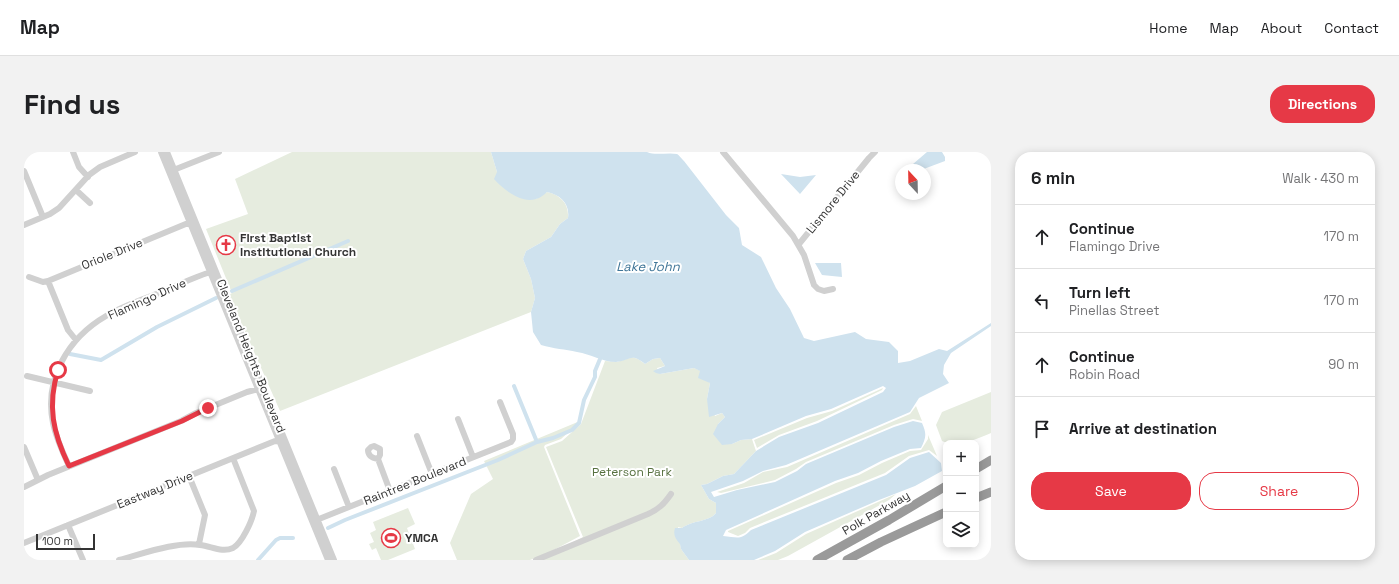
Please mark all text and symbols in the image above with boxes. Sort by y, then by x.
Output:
text: Map [20,15,60,40]
text: Home [1149,19,1187,37]
text: Map [1209,19,1239,37]
text: About [1261,19,1302,37]
text: Contact [1324,19,1379,37]
button: Directions [1270,85,1375,123]
text: Find us [24,86,121,122]
north arrow [895,164,931,200]
street label: Lismore Drive [803,167,863,237]
text: 6 min [1031,167,1075,189]
text: Walk · 430 m [1282,170,1359,187]
text: Continue [1069,219,1135,238]
icon: ahead [1031,226,1053,248]
text: 170 m [1323,228,1359,245]
place label: First Baptist Institutional Church [240,230,356,260]
street label: Oriole Drive [79,234,145,274]
church icon: First Baptist Institutional Church [215,234,237,256]
text: Flamingo Drive [1069,238,1160,255]
water label: Lake John [616,258,681,275]
street label: Flamingo Drive [105,275,189,323]
street label: Cleveland Heights Boulevard [213,277,289,435]
text: Turn left [1069,283,1131,302]
icon: left [1031,290,1053,312]
text: 170 m [1323,292,1359,309]
text: Pinellas Street [1069,302,1159,319]
text: Continue [1069,347,1135,366]
icon: ahead [1031,354,1053,376]
text: 90 m [1328,356,1359,373]
route start [49,361,67,379]
text: Robin Road [1069,366,1140,383]
route end [199,399,217,417]
icon: arrive [1031,418,1053,440]
text: Arrive at destination [1069,419,1217,438]
map controls [943,440,979,548]
button: + [943,440,979,476]
street label: Raintree Boulevard [361,453,469,509]
park label: Peterson Park [592,464,672,480]
street label: Eastway Drive [115,467,195,513]
button: Save [1031,472,1191,510]
button: Share [1199,472,1359,510]
button: − [943,476,979,512]
street label: Polk Parkway [839,487,913,539]
button: layers [943,512,979,548]
sports icon: YMCA [380,527,402,549]
place label: YMCA [405,530,439,546]
scale bar [36,532,95,551]
text: 100 m [42,534,73,548]

